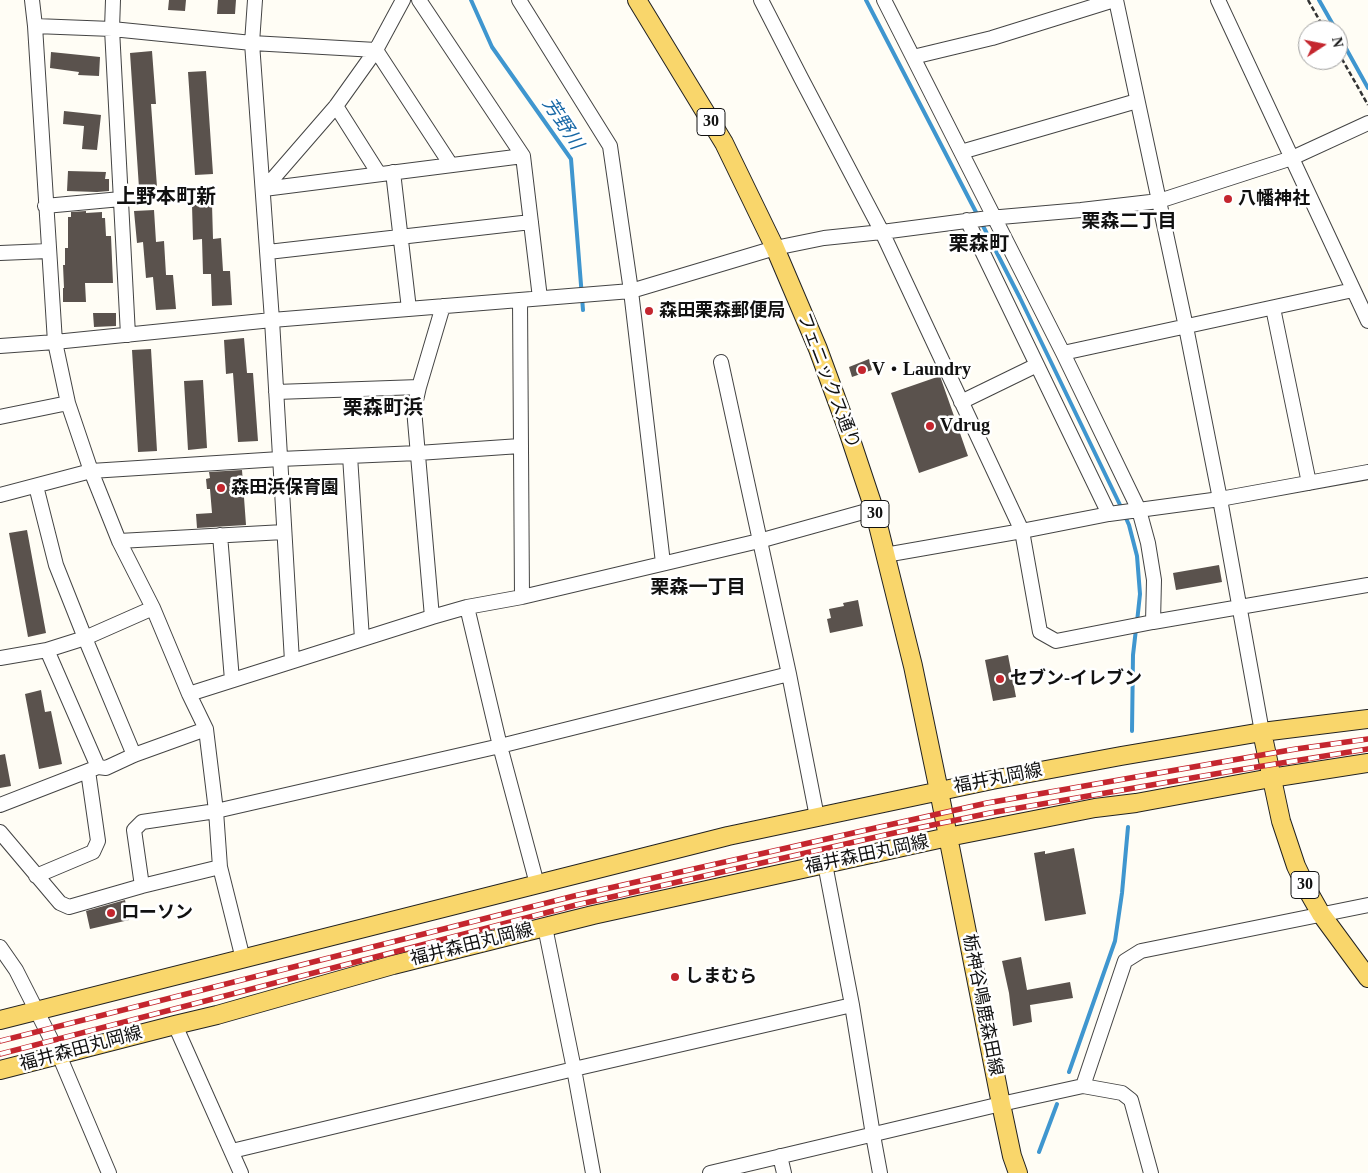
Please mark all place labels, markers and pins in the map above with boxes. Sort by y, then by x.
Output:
place label: 八幡神社 [1238,188,1310,210]
marker: 八幡神社 [1222,193,1234,205]
place label: 森田栗森郵便局 [659,300,785,322]
marker: 森田栗森郵便局 [643,305,655,317]
place label: V・Laundry [872,359,971,381]
marker: V・Laundry [856,364,868,376]
place label: Vdrug [940,415,990,437]
marker: Vdrug [924,420,936,432]
place label: 森田浜保育園 [231,477,339,499]
marker: 森田浜保育園 [215,482,227,494]
place label: セブン-イレブン [1010,668,1142,690]
marker: セブン-イレブン [994,673,1006,685]
place label: ローソン [121,902,193,924]
marker: ローソン [105,907,117,919]
place label: しまむら [685,966,757,988]
marker: しまむら [669,971,681,983]

